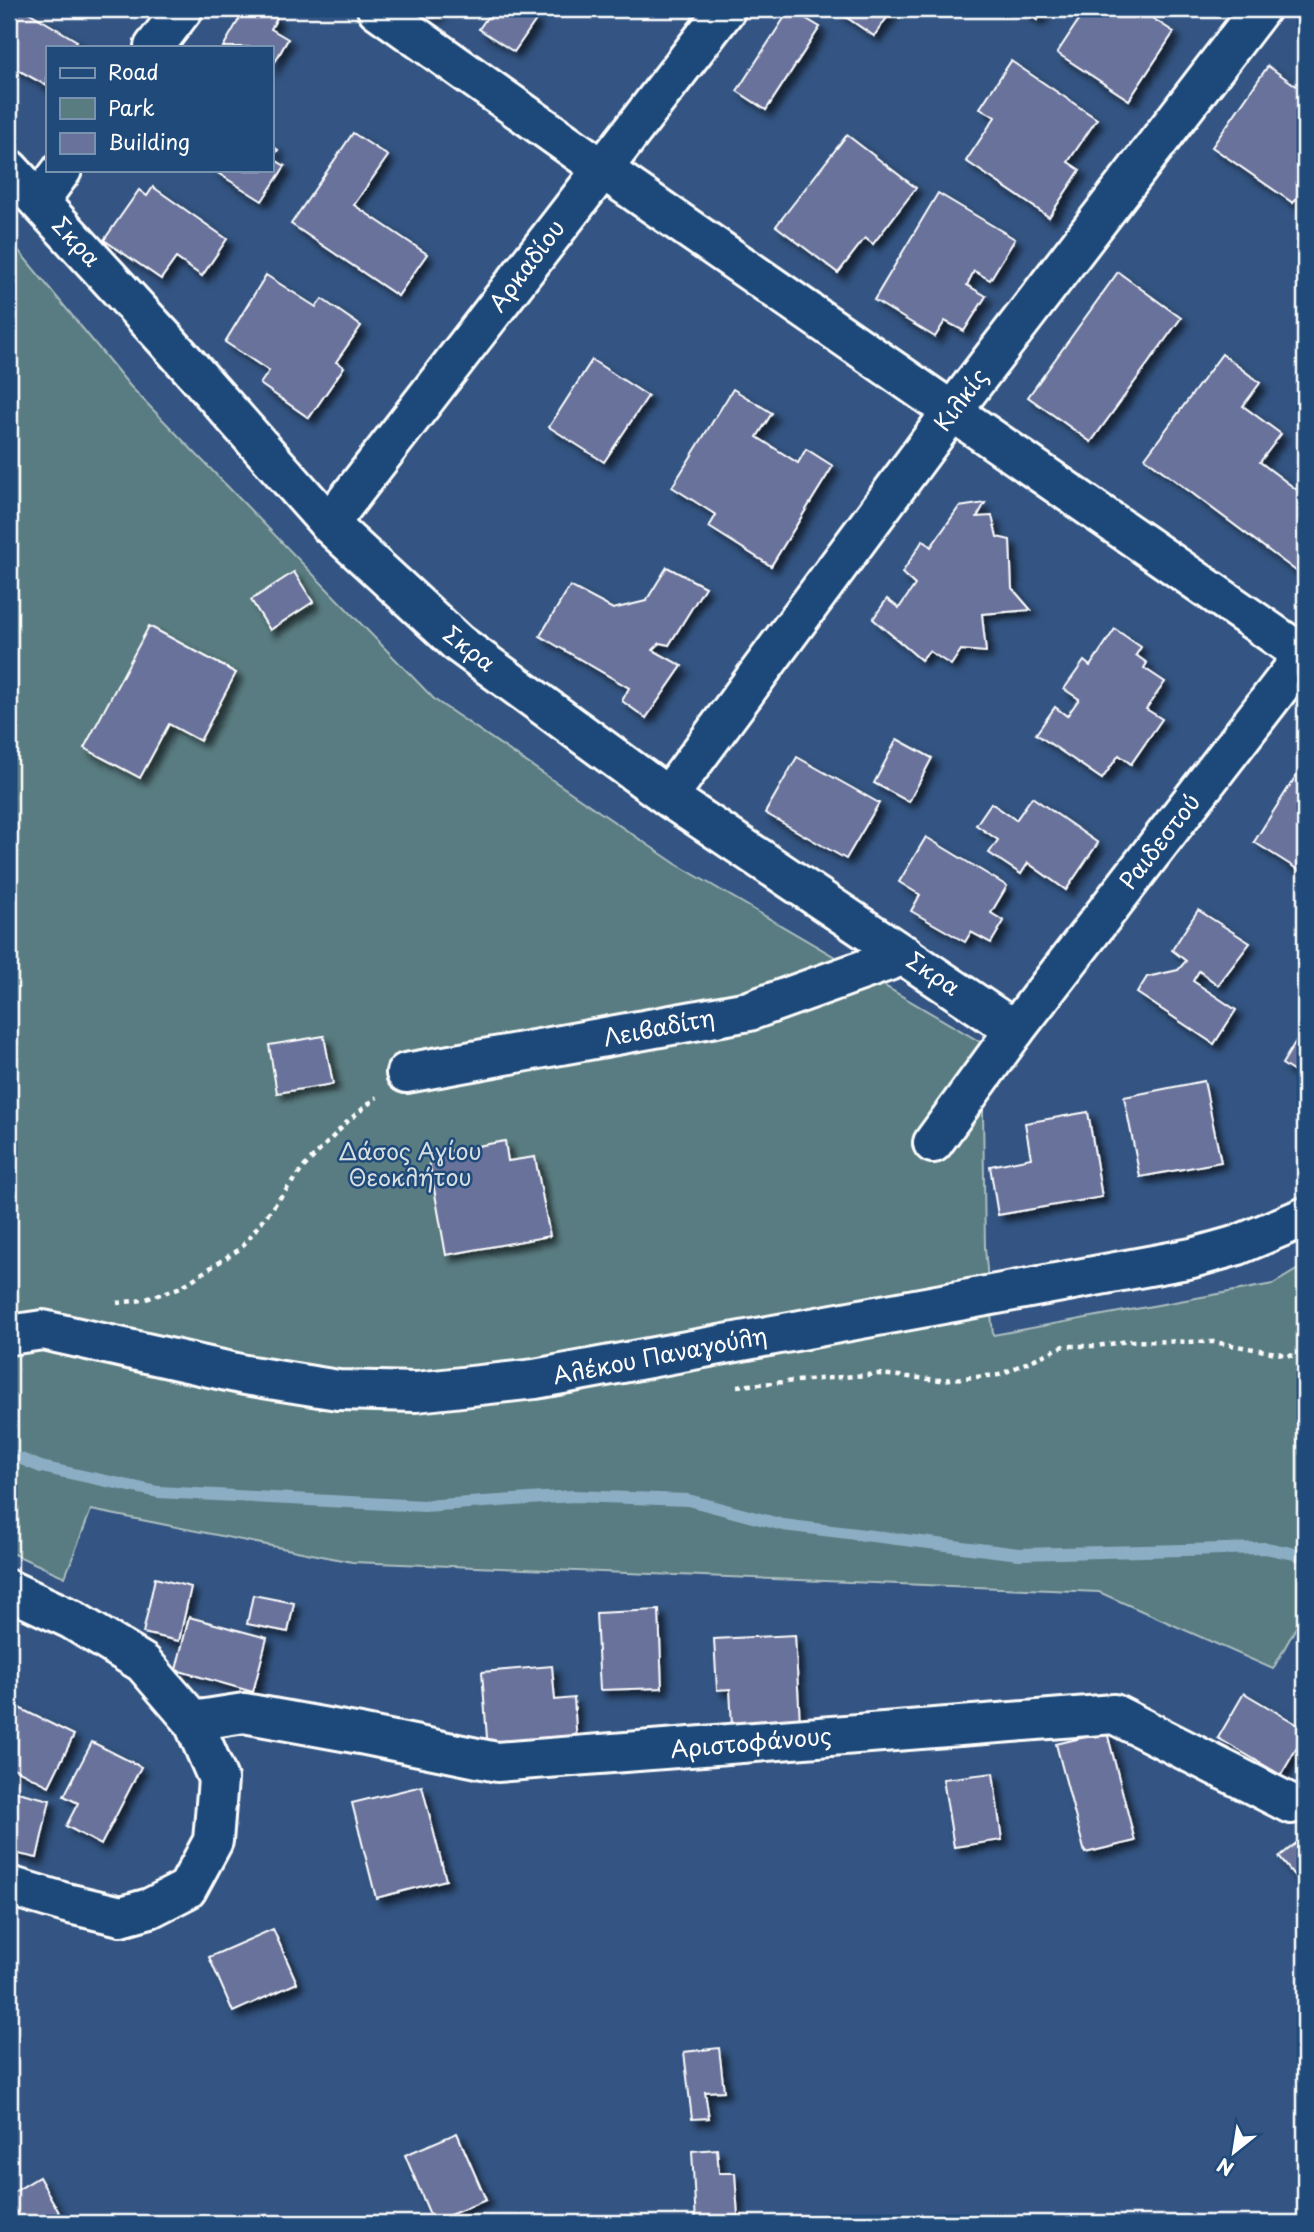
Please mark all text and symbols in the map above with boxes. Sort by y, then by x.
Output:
legend [46,46,273,172]
text: Road [108,55,159,87]
text: Park [108,91,155,123]
text: Building [108,125,190,157]
street label: Σκρα [45,208,110,274]
street label: Αρκαδίου [479,212,572,319]
street label: Κιλκίς [924,360,995,438]
street label: Σκρα [436,616,504,679]
street label: Ραιδεστού [1110,785,1208,897]
street label: Σκρα [900,942,968,1003]
street label: Λειβαδίτη [600,999,717,1054]
park label: Δάσος Αγίου Θεοκλήτου [338,1133,482,1194]
street label: Αλέκου Παναγούλη [550,1317,770,1392]
street label: Αριστοφάνους [669,1717,833,1766]
north arrow [1198,2116,1268,2186]
text: N [1211,2152,1239,2183]

